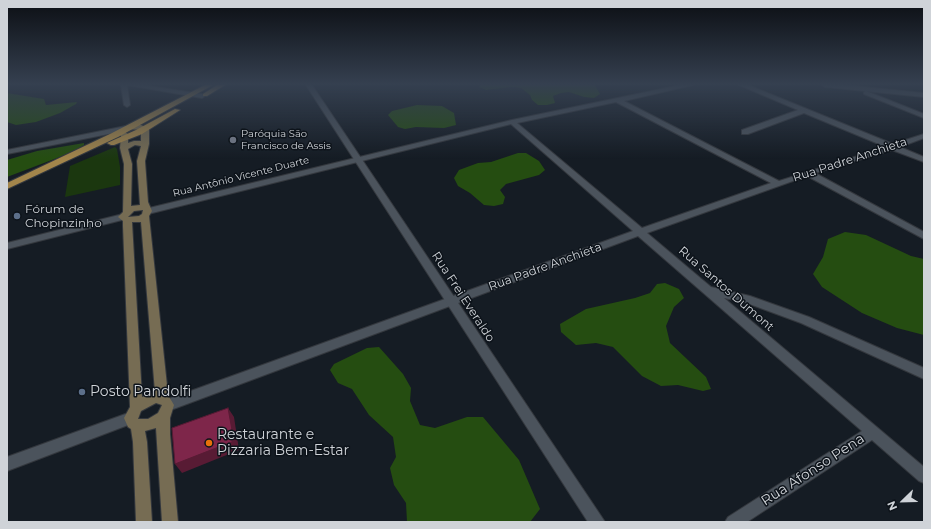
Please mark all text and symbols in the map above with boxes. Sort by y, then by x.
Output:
place label: Paróquia São Francisco de Assis [241,128,331,152]
marker: Paróquia São Francisco de Assis [228,135,238,145]
street label: Rua Padre Anchieta [791,135,909,185]
street label: Rua Antônio Vicente Duarte [172,154,310,200]
place label: Fórum de Chopinzinho [25,202,102,230]
marker: Fórum de Chopinzinho [12,211,22,221]
street label: Rua Padre Anchieta [486,240,604,294]
street label: Rua Santos Dumont [675,244,777,334]
street label: Rua Frei Everaldo [429,249,497,345]
place label: Posto Pandolfi [90,384,191,400]
marker: Posto Pandolfi [77,387,87,397]
place label: Restaurante e Pizzaria Bem-Estar [217,427,349,460]
street label: Rua Afonso Pena [758,430,868,510]
marker: Restaurante e Pizzaria Bem-Estar [204,438,214,448]
north arrow [883,481,923,521]
text: N [884,499,900,513]

